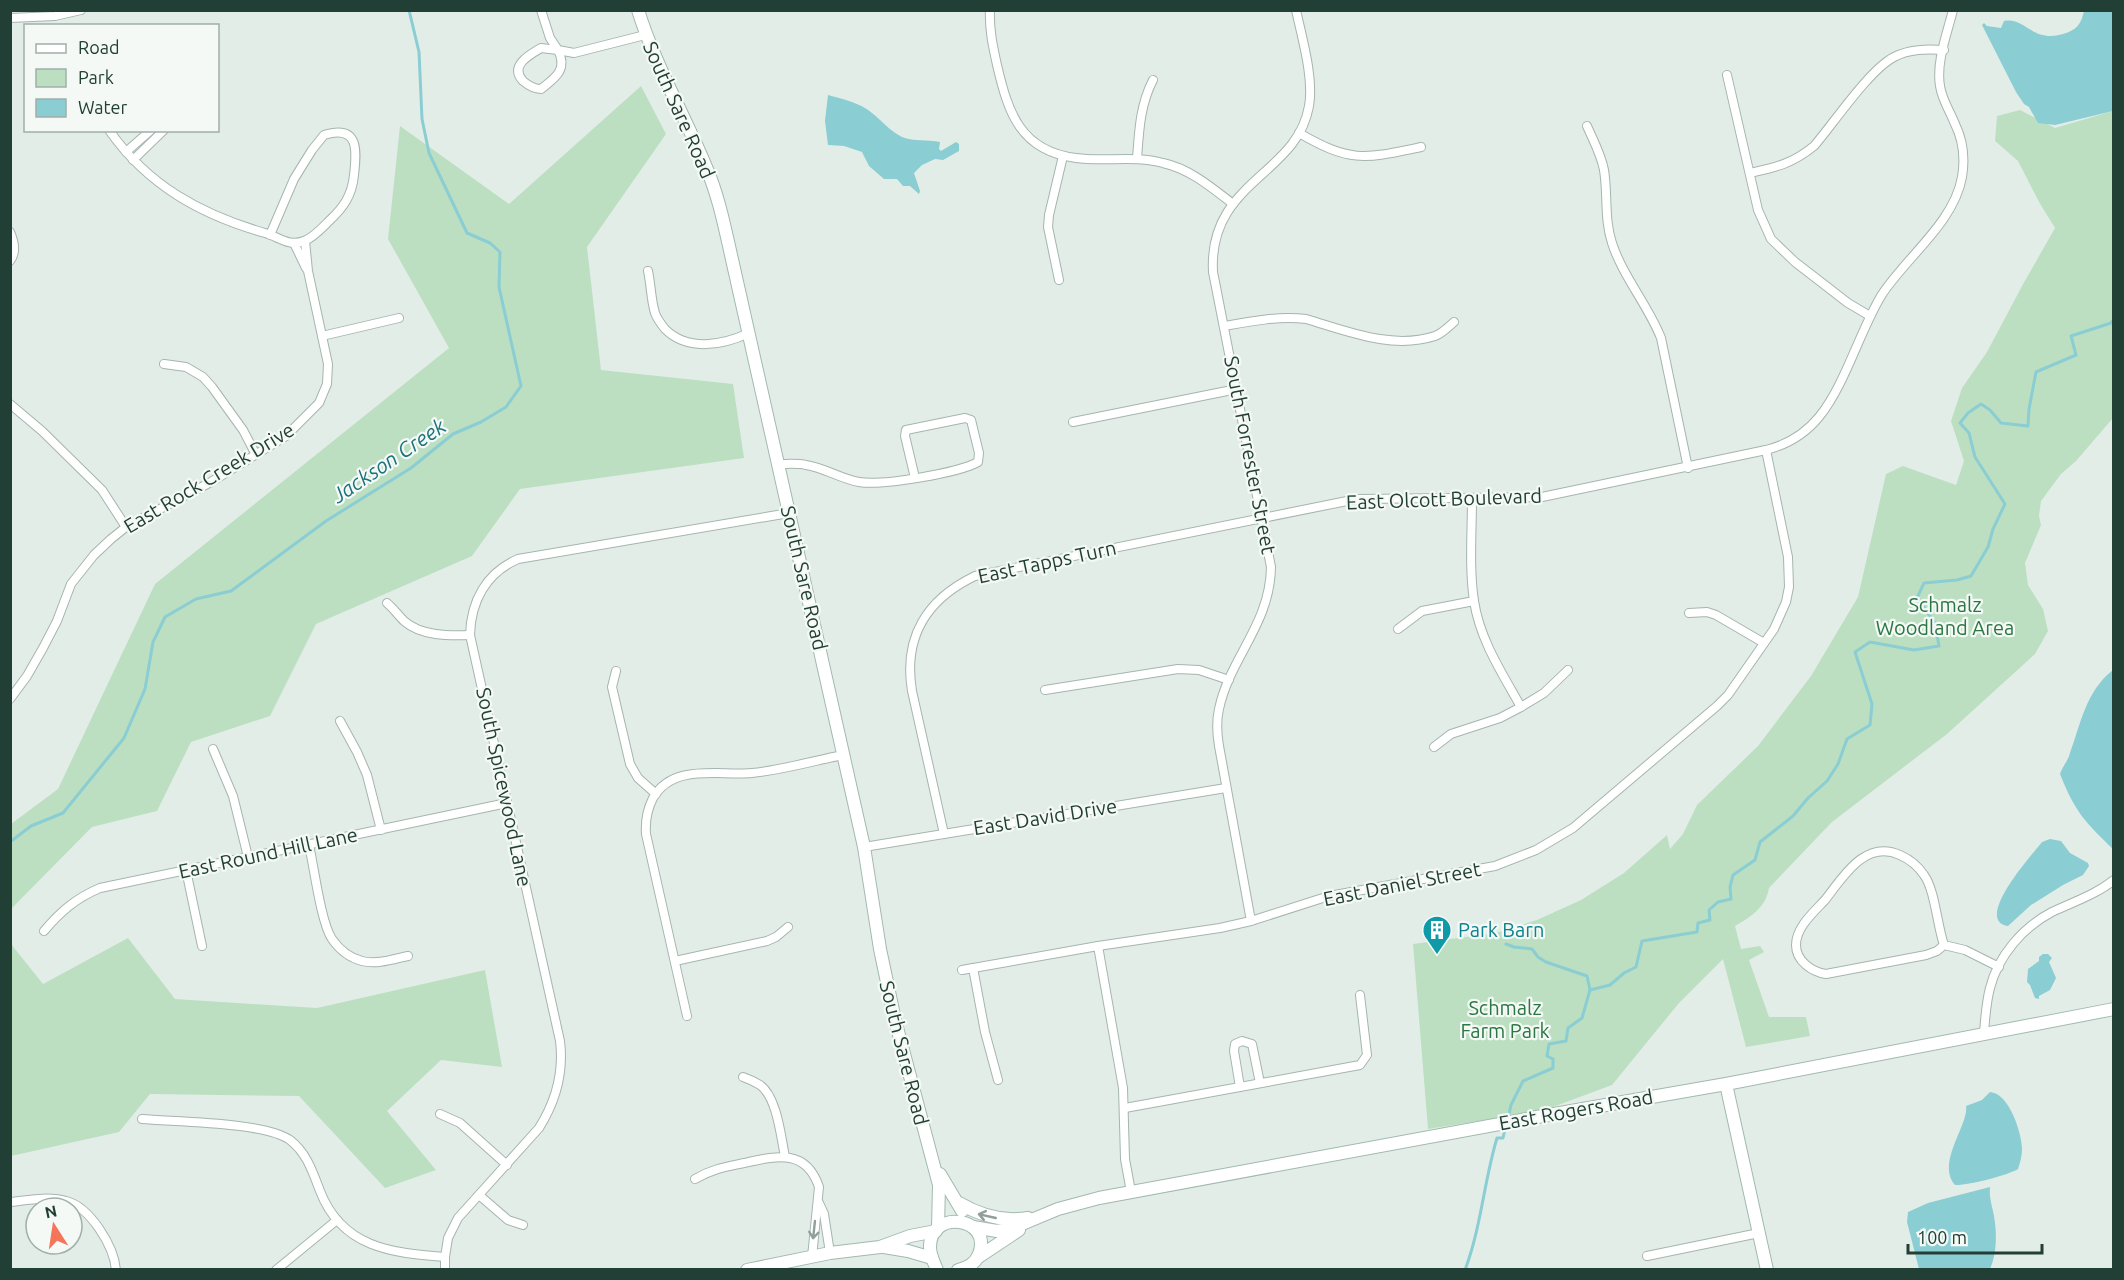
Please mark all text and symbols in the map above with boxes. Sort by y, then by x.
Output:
legend [24,24,219,132]
text: Road [78,37,120,57]
street label: South Sare Road [639,38,720,182]
text: Park [78,67,114,87]
text: Water [78,97,128,117]
street label: South Forrester Street [1220,354,1281,556]
water label: Jackson Creek [326,413,450,508]
street label: East Rock Creek Drive [119,418,298,538]
street label: East Olcott Boulevard [1346,484,1542,513]
street label: South Sare Road [777,503,832,652]
street label: East Tapps Turn [976,536,1118,587]
park label: Schmalz Woodland Area [1876,593,2014,639]
street label: South Spicewood Lane [472,685,537,889]
street label: East David Drive [971,794,1118,839]
street label: East Round Hill Lane [176,822,360,883]
street label: East Daniel Street [1321,857,1483,910]
building icon: Park Barn [1421,914,1453,956]
place label: Park Barn [1458,918,1544,941]
street label: South Sare Road [875,979,933,1127]
park label: Schmalz Farm Park [1460,996,1550,1042]
street label: East Rogers Road [1497,1085,1655,1134]
north arrow [24,1196,84,1256]
text: N [43,1201,59,1221]
one-way arrow [978,1209,997,1221]
scale bar [1908,1217,2042,1255]
one-way arrow [808,1219,819,1239]
text: 100 m [1917,1227,1967,1247]

